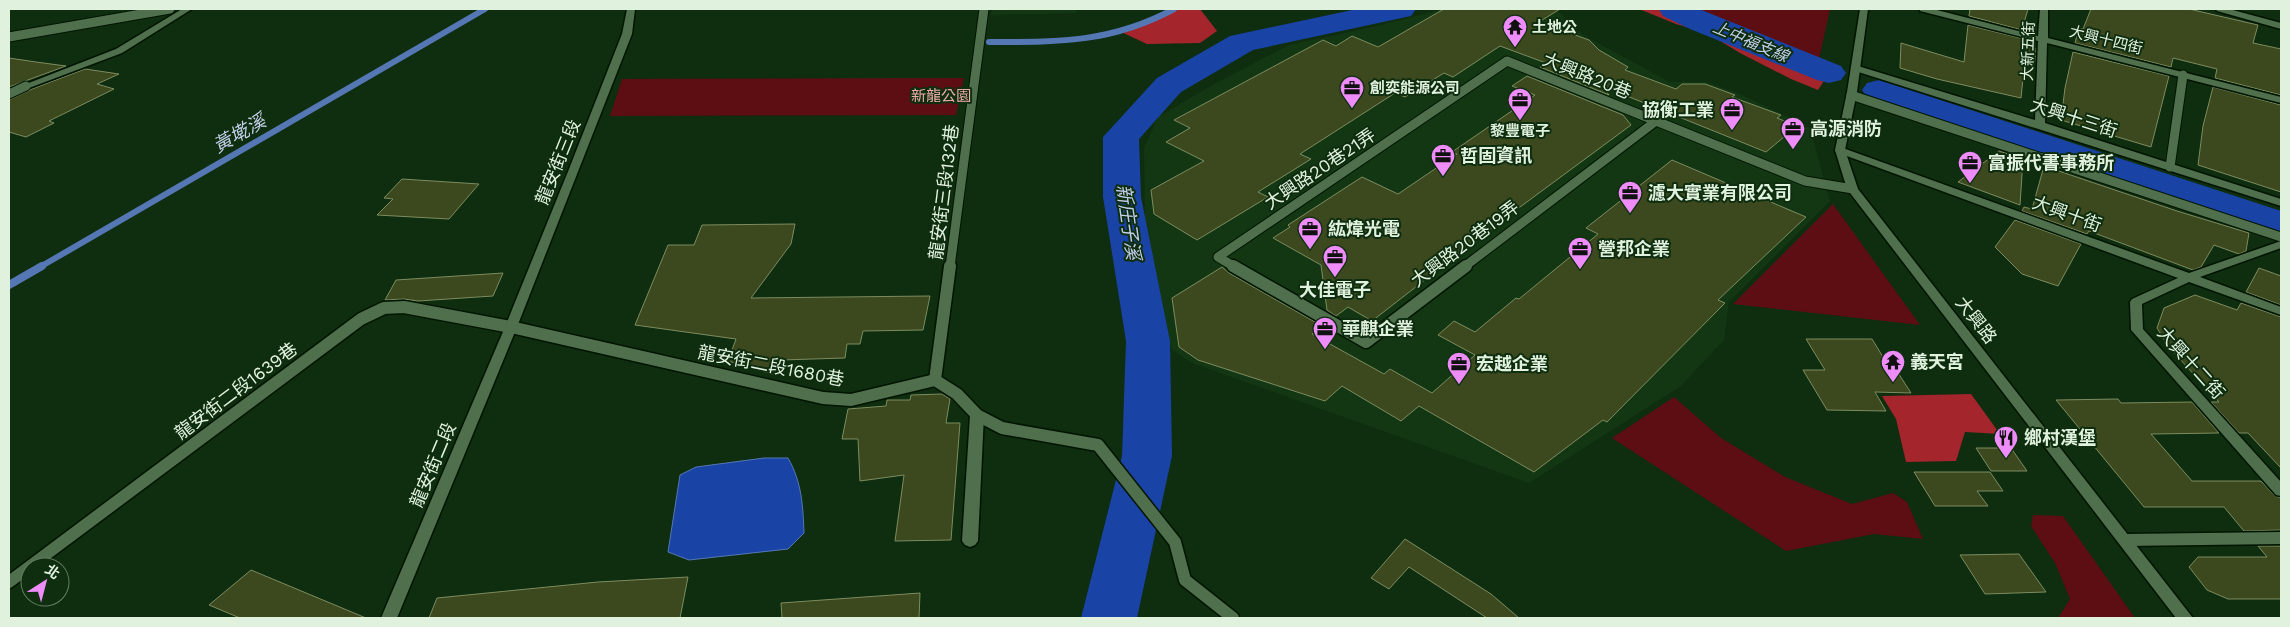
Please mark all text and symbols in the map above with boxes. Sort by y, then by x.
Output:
temple icon: 土地公 [1502,14,1528,48]
water label: 上中福支線 [1710,17,1793,67]
place label: 土地公 [1532,18,1577,36]
street label: 大新五街 [2018,21,2038,81]
street label: 大興十四街 [2067,22,2145,58]
street label: 大興路20巷 [1540,48,1635,103]
office icon: 創奕能源公司 [1339,75,1365,109]
place label: 創奕能源公司 [1370,79,1460,97]
park label: 新龍公園 [911,87,971,105]
office icon: 黎豐電子 [1507,87,1533,121]
street label: 大興十三街 [2028,94,2120,141]
office icon: 協衡工業 [1719,97,1745,131]
place label: 協衡工業 [1642,99,1714,120]
water label: 黃墘溪 [209,108,272,158]
street label: 龍安街三段 [531,116,584,207]
office icon: 高源消防 [1780,116,1806,150]
place label: 高源消防 [1810,118,1882,139]
place label: 黎豐電子 [1490,122,1550,140]
street label: 龍安街三段132巷 [925,123,962,261]
street label: 大興路20巷21弄 [1260,124,1379,213]
office icon: 哲固資訊 [1430,143,1456,177]
place label: 哲固資訊 [1460,145,1532,166]
office icon: 富振代書事務所 [1957,150,1983,184]
place label: 富振代書事務所 [1988,152,2114,173]
office icon: 濾大實業有限公司 [1617,180,1643,214]
place label: 濾大實業有限公司 [1648,182,1792,203]
water label: 新庄子溪 [1112,183,1146,264]
street label: 大興十街 [2030,191,2105,236]
street label: 大興路20巷19弄 [1407,196,1523,291]
office icon: 紘煒光電 [1297,216,1323,250]
place label: 紘煒光電 [1328,218,1400,239]
office icon: 營邦企業 [1567,236,1593,270]
place label: 營邦企業 [1598,238,1670,259]
office icon: 大佳電子 [1322,244,1348,278]
place label: 大佳電子 [1299,279,1371,300]
street label: 大興路 [1951,292,2001,347]
office icon: 華麒企業 [1312,316,1338,350]
place label: 華麒企業 [1342,318,1414,339]
street label: 大興十二街 [2153,322,2229,403]
street label: 龍安街二段1639巷 [170,338,301,443]
street label: 龍安街二段1680巷 [696,341,846,390]
temple icon: 義天宮 [1880,349,1906,383]
office icon: 宏越企業 [1446,351,1472,385]
place label: 義天宮 [1910,351,1964,372]
place label: 宏越企業 [1476,353,1548,374]
street label: 龍安街二段 [405,419,460,510]
restaurant icon: 鄉村漢堡 [1993,425,2019,459]
place label: 鄉村漢堡 [2024,427,2096,448]
north arrow [20,557,70,607]
text: 北 [42,561,63,582]

